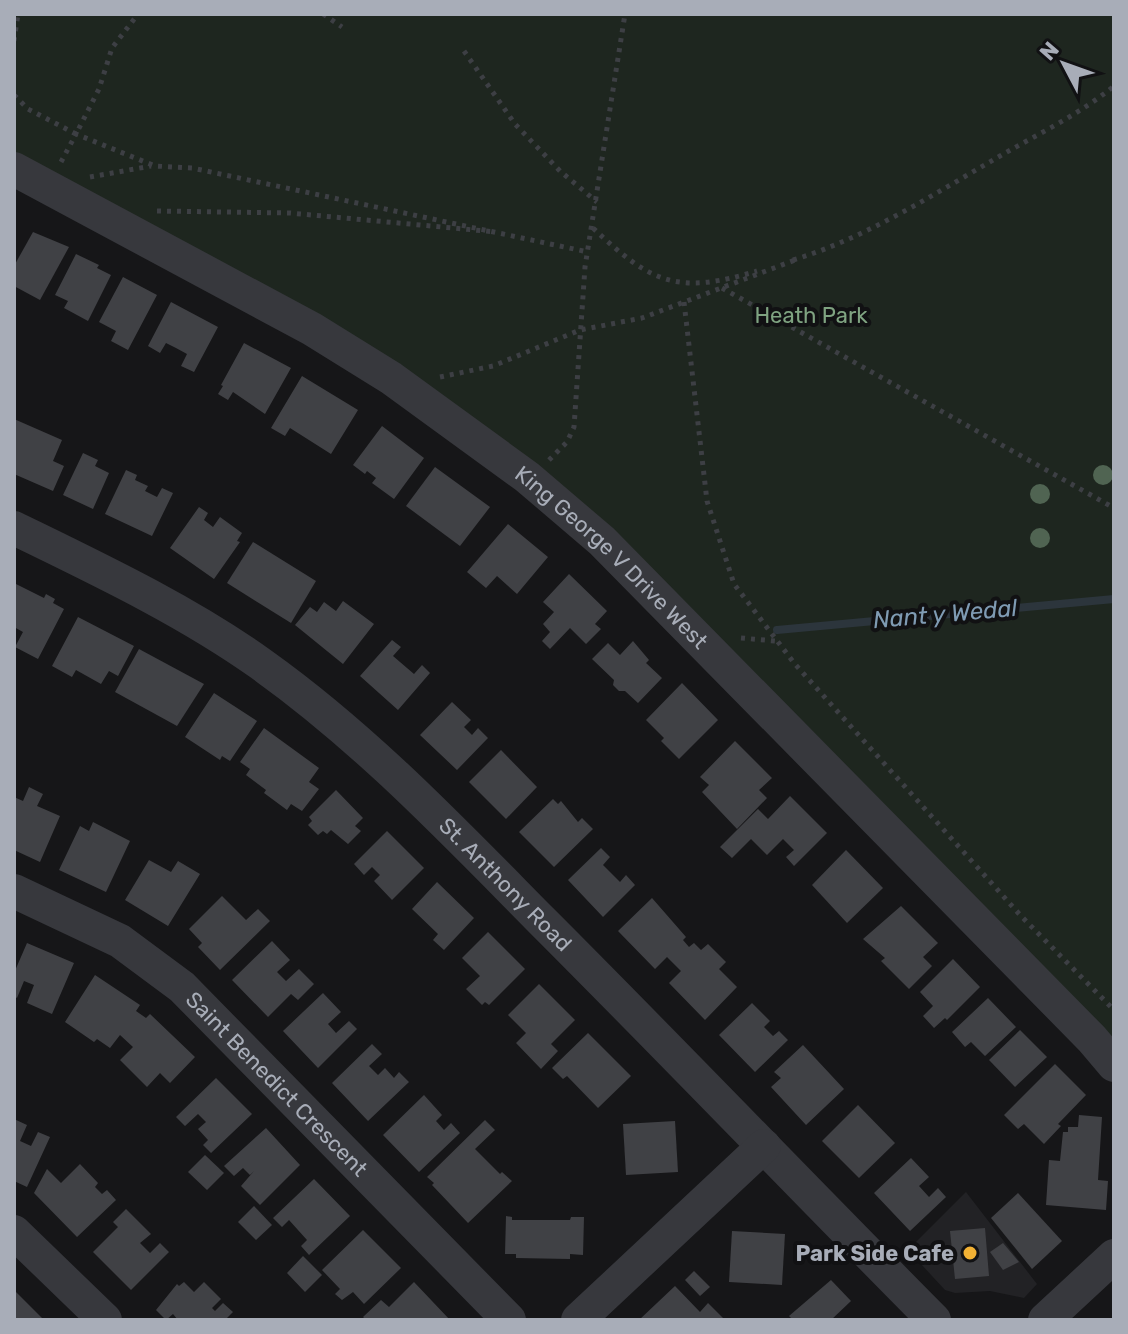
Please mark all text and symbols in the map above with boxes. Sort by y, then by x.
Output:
north arrow [1024,24,1104,104]
text: N [1034,36,1065,66]
park label: Heath Park [754,302,868,329]
street label: King George V Drive West [510,460,714,655]
water label: Nant y Wedal [872,594,1019,634]
street label: St. Anthony Road [434,812,578,957]
street label: Saint Benedict Crescent [180,986,374,1182]
place label: Park Side Cafe [795,1240,954,1267]
marker: Park Side Cafe [961,1244,979,1262]

